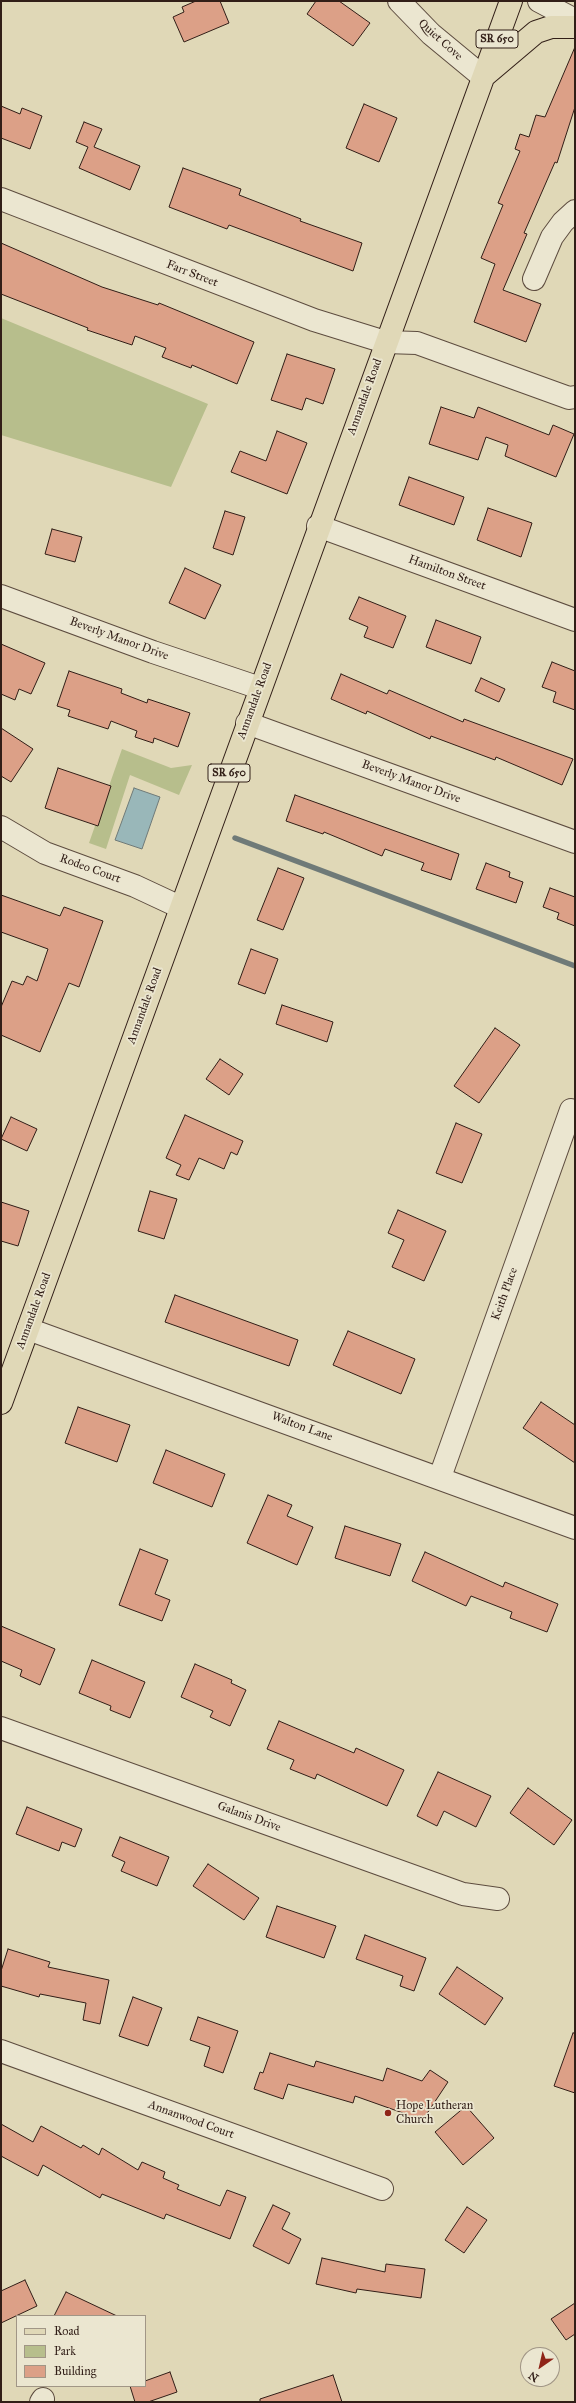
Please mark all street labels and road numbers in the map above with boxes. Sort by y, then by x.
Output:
street label: Quiet Cove [415,16,465,64]
road number: SR 650 [476,30,518,48]
street label: Farr Street [164,258,220,290]
street label: Annandale Road [345,357,385,437]
street label: Hamilton Street [406,552,488,594]
street label: Beverly Manor Drive [68,614,170,664]
street label: Annandale Road [235,661,275,741]
street label: Beverly Manor Drive [360,757,462,807]
road number: SR 650 [208,764,250,782]
street label: Rodeo Court [58,851,122,887]
street label: Annandale Road [125,966,165,1046]
street label: Keith Place [489,1266,521,1322]
street label: Annandale Road [14,1271,54,1351]
street label: Walton Lane [269,1409,335,1445]
street label: Galanis Drive [215,1799,283,1835]
street label: Annanwood Court [146,2098,236,2142]

